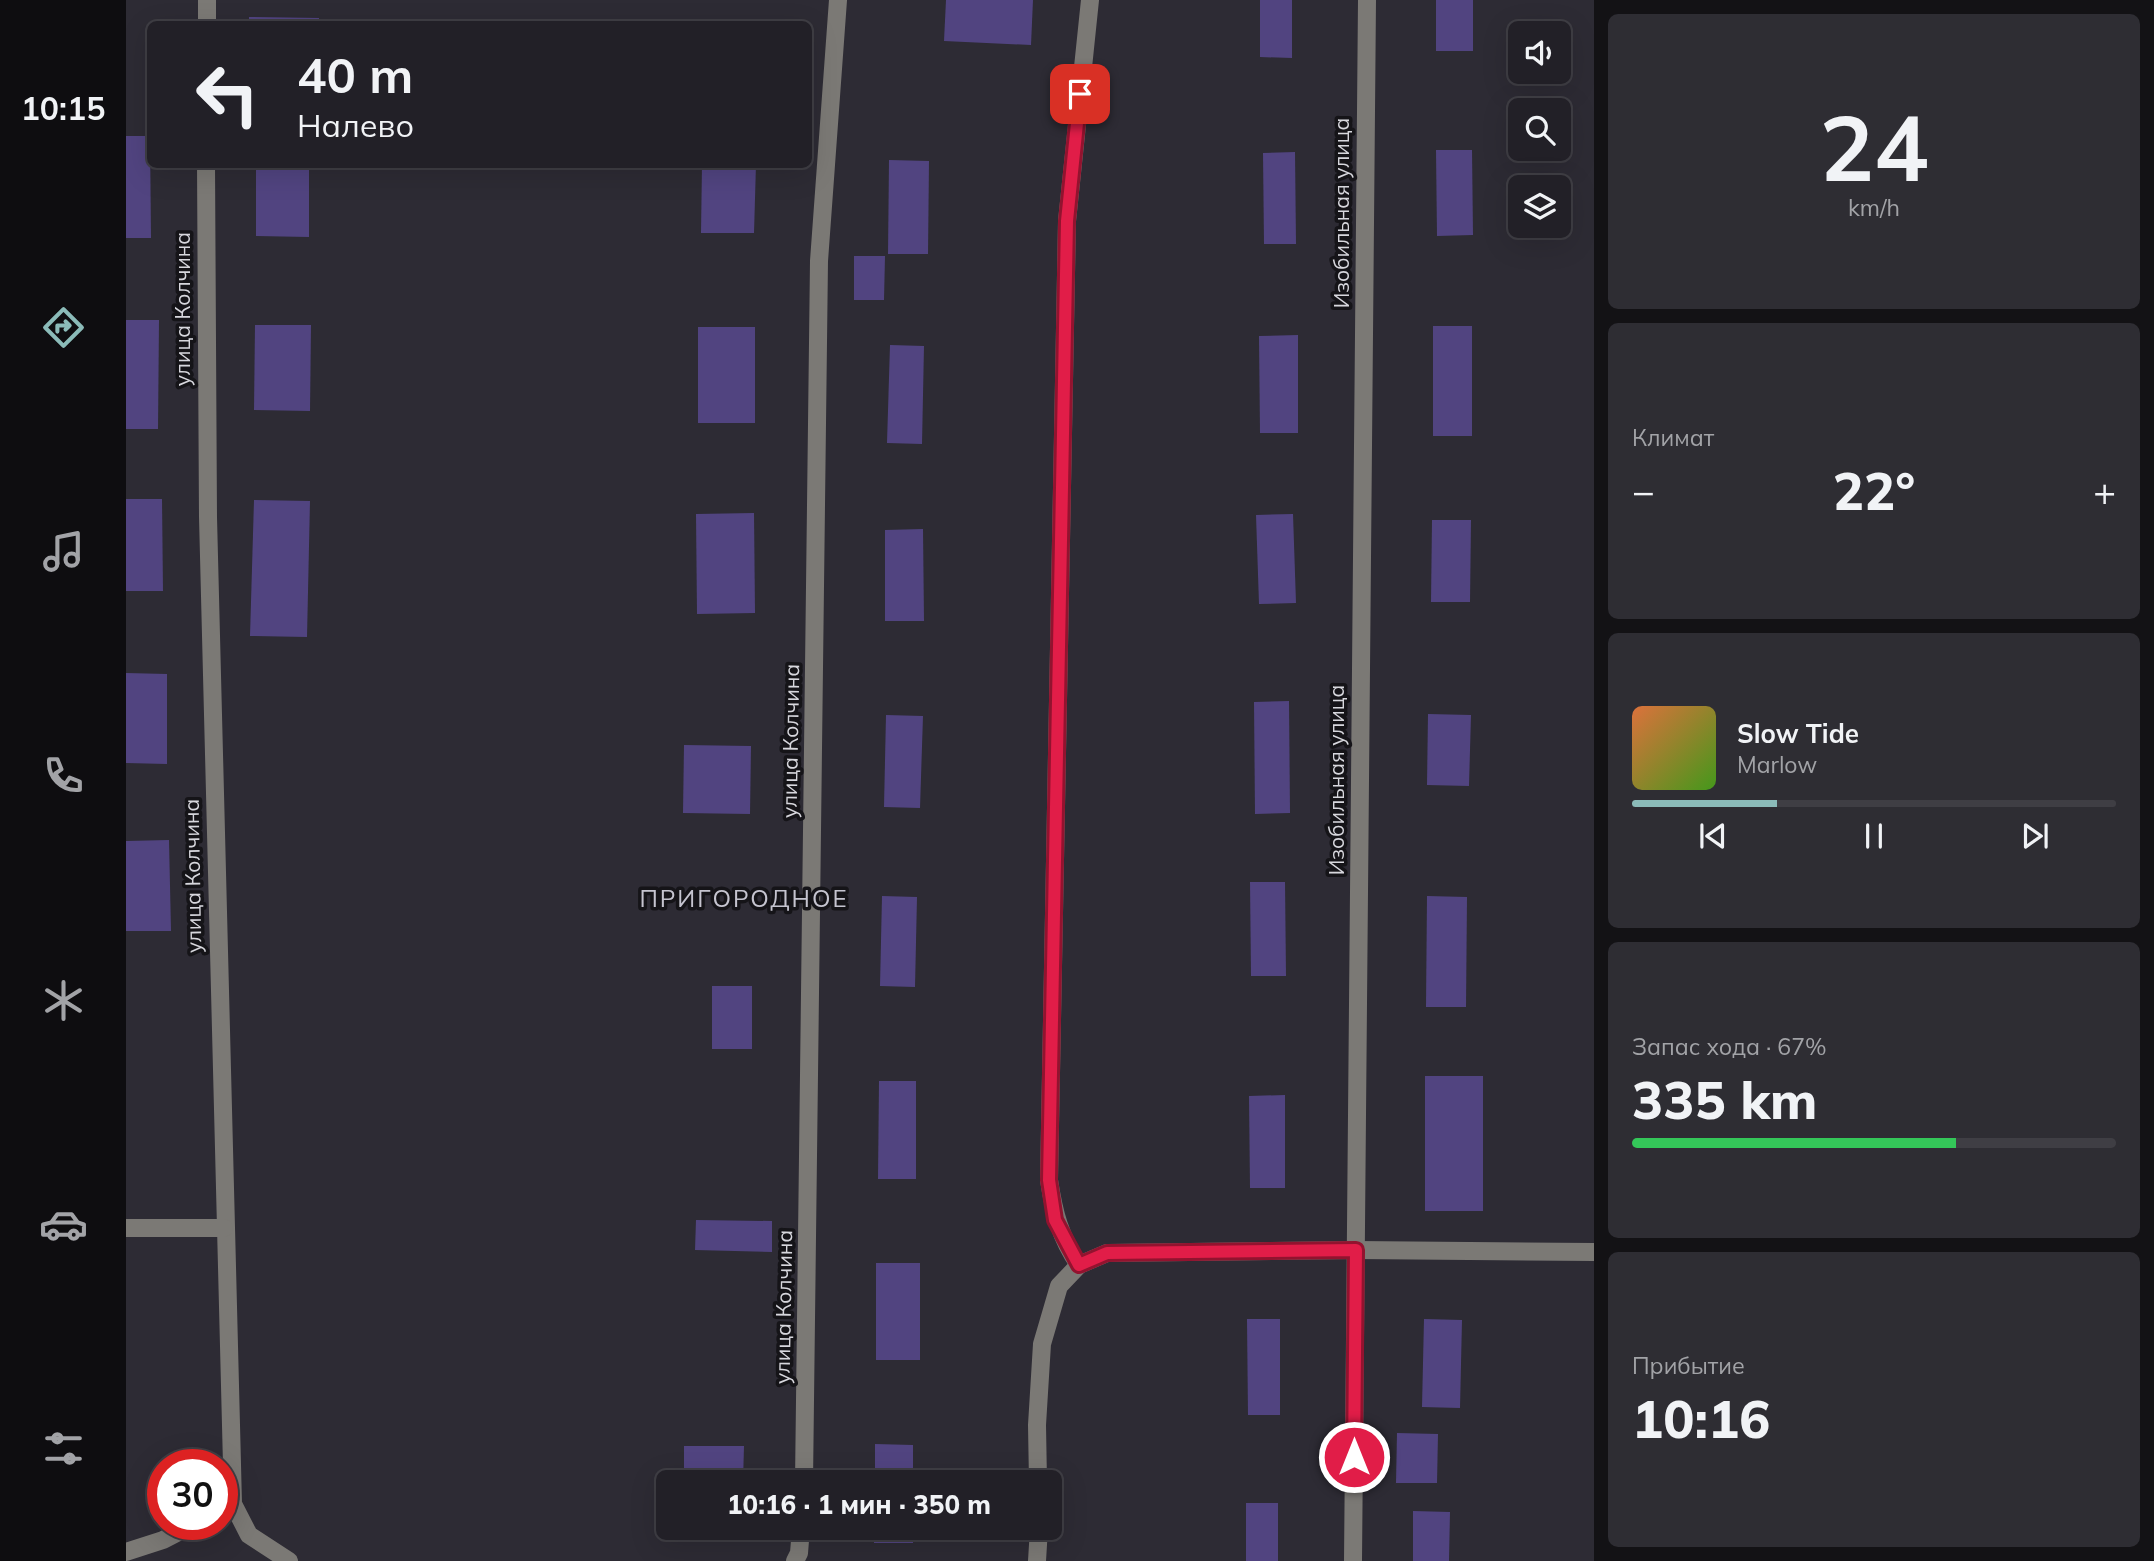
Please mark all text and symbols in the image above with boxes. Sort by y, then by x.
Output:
map controls [1508,21,1571,238]
button: sound [1508,21,1571,84]
text: 40 m [297,44,413,105]
icon: left [182,49,273,140]
pin [1050,64,1110,124]
icon: arrive [1061,75,1099,113]
text: 10:15 [21,88,105,128]
text: 24 [1819,90,1929,204]
button: search [1508,98,1571,161]
text: Налево [297,105,414,145]
street label: Изобильная улица [1328,118,1354,308]
button: layers [1508,175,1571,238]
text: km/h [1848,193,1900,222]
street label: улица Колчина [169,232,195,386]
icon: directions [39,303,88,352]
text: Климат [1632,423,1714,452]
text: 22° [1833,458,1915,523]
text: − [1632,467,1655,515]
text: + [2093,467,2116,515]
icon: music [39,527,88,576]
street label: улица Колчина [776,664,804,818]
street label: Изобильная улица [1323,685,1349,875]
text: Slow Tide [1737,717,1859,750]
text: Marlow [1737,750,1817,779]
icon: phone [39,751,88,800]
street label: улица Колчина [178,799,206,953]
icon: previous [1694,817,1732,855]
icon: pause [1855,817,1893,855]
icon: next [2016,817,2054,855]
district label: ПРИГОРОДНОЕ [639,883,849,913]
icon: climate [39,976,88,1025]
text: Запас хода · 67% [1632,1032,1827,1061]
text: 335 km [1632,1067,1817,1132]
icon: car [39,1200,88,1249]
street label: улица Колчина [769,1230,797,1384]
text: Прибытие [1632,1351,1745,1380]
text: 10:16 [1632,1386,1770,1451]
position arrow [1317,1420,1391,1494]
icon: filters [39,1424,88,1473]
speed limit sign: 30 [147,1449,238,1540]
text: 10:16 · 1 мин · 350 m [727,1488,991,1521]

